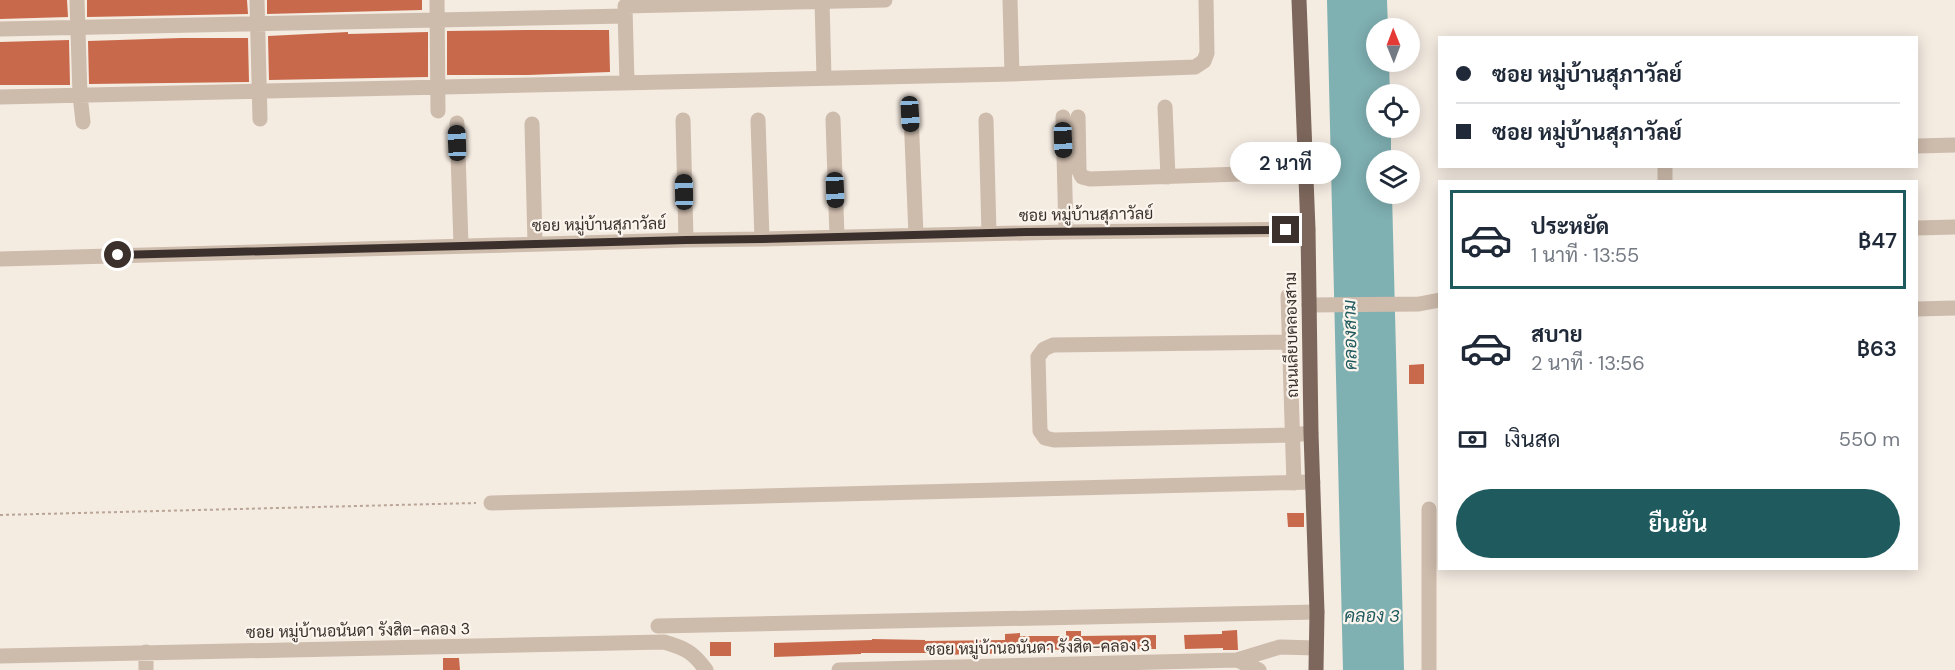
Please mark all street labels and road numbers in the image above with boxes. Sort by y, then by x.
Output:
street label: ซอย หมู่บ้านสุภาวัลย์ [1019,201,1153,227]
street label: ซอย หมู่บ้านสุภาวัลย์ [532,211,666,237]
street label: ถนนเลียบคลองสาม [1279,272,1303,398]
street label: ซอย หมู่บ้านอนันดา รังสิต-คลอง 3 [246,618,470,644]
street label: ซอย หมู่บ้านอนันดา รังสิต-คลอง 3 [926,635,1150,661]

